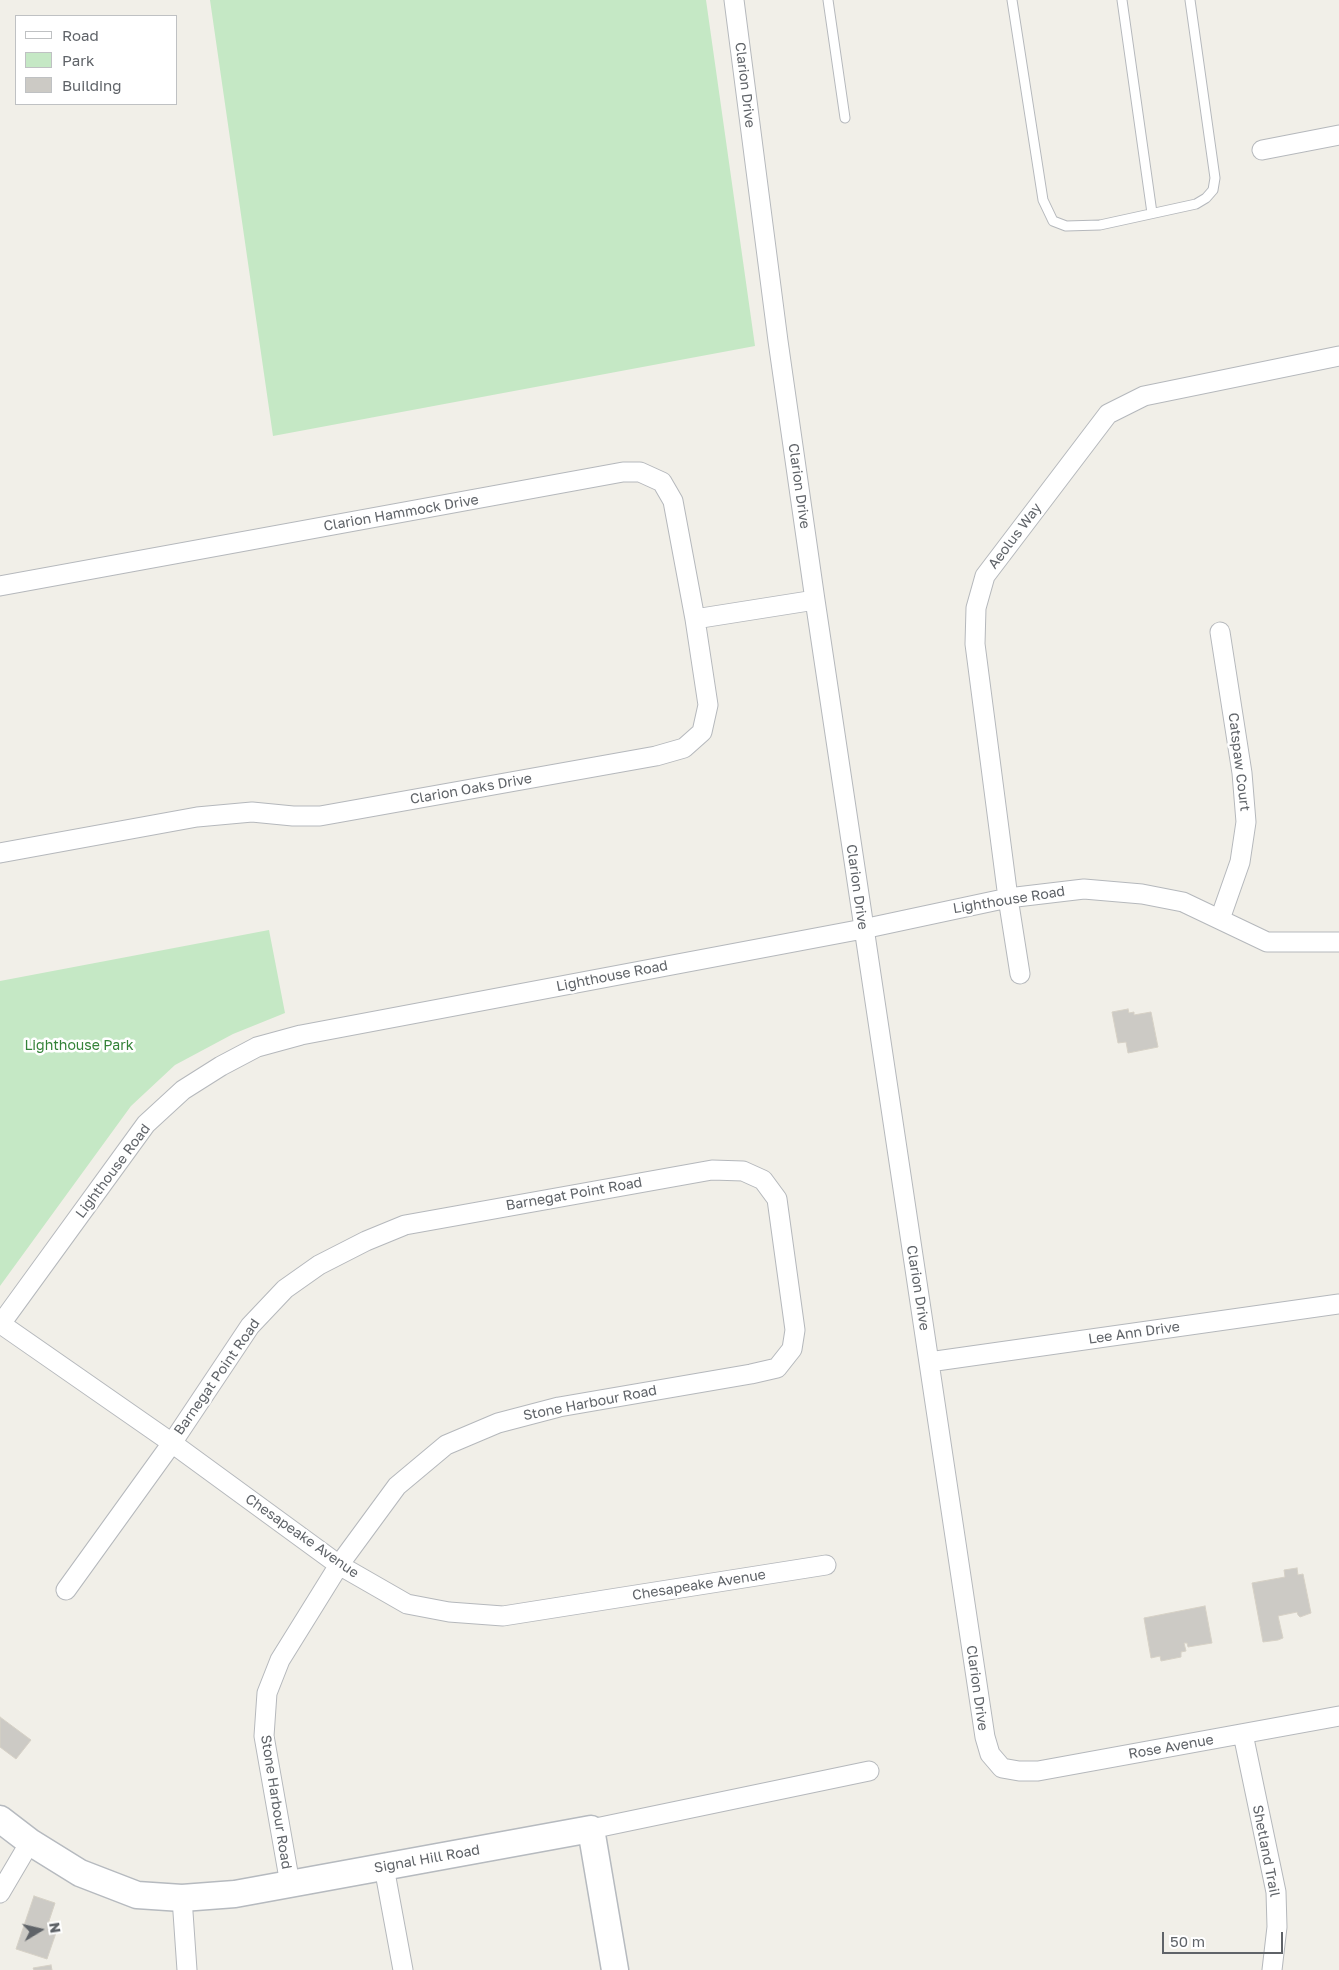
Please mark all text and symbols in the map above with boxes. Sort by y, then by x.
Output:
legend [15,15,178,105]
text: Road [62,26,99,44]
street label: Clarion Drive [731,41,759,129]
text: Park [62,51,94,69]
text: Building [62,76,122,94]
street label: Clarion Drive [785,442,813,530]
street label: Clarion Hammock Drive [322,491,480,535]
street label: Aeolus Way [985,500,1045,572]
street label: Catspaw Court [1225,712,1253,812]
street label: Clarion Oaks Drive [409,770,533,808]
street label: Clarion Drive [843,843,871,931]
street label: Lighthouse Road [952,883,1066,917]
street label: Lighthouse Road [555,957,669,995]
park label: Lighthouse Park [24,1038,134,1054]
street label: Lighthouse Road [72,1121,154,1221]
street label: Barnegat Point Road [505,1174,643,1214]
street label: Clarion Drive [903,1244,933,1332]
street label: Barnegat Point Road [171,1316,263,1438]
street label: Lee Ann Drive [1087,1318,1181,1348]
street label: Stone Harbour Road [522,1382,658,1424]
street label: Chesapeake Avenue [242,1490,362,1582]
street label: Chesapeake Avenue [631,1566,767,1604]
street label: Clarion Drive [963,1644,991,1732]
street label: Rose Avenue [1127,1731,1215,1763]
street label: Stone Harbour Road [257,1734,295,1870]
street label: Shetland Trail [1249,1804,1283,1898]
street label: Signal Hill Road [373,1841,481,1877]
north arrow [15,1905,65,1955]
text: N [46,1921,65,1934]
scale bar [1164,1922,1285,1954]
text: 50 m [1170,1932,1205,1950]

